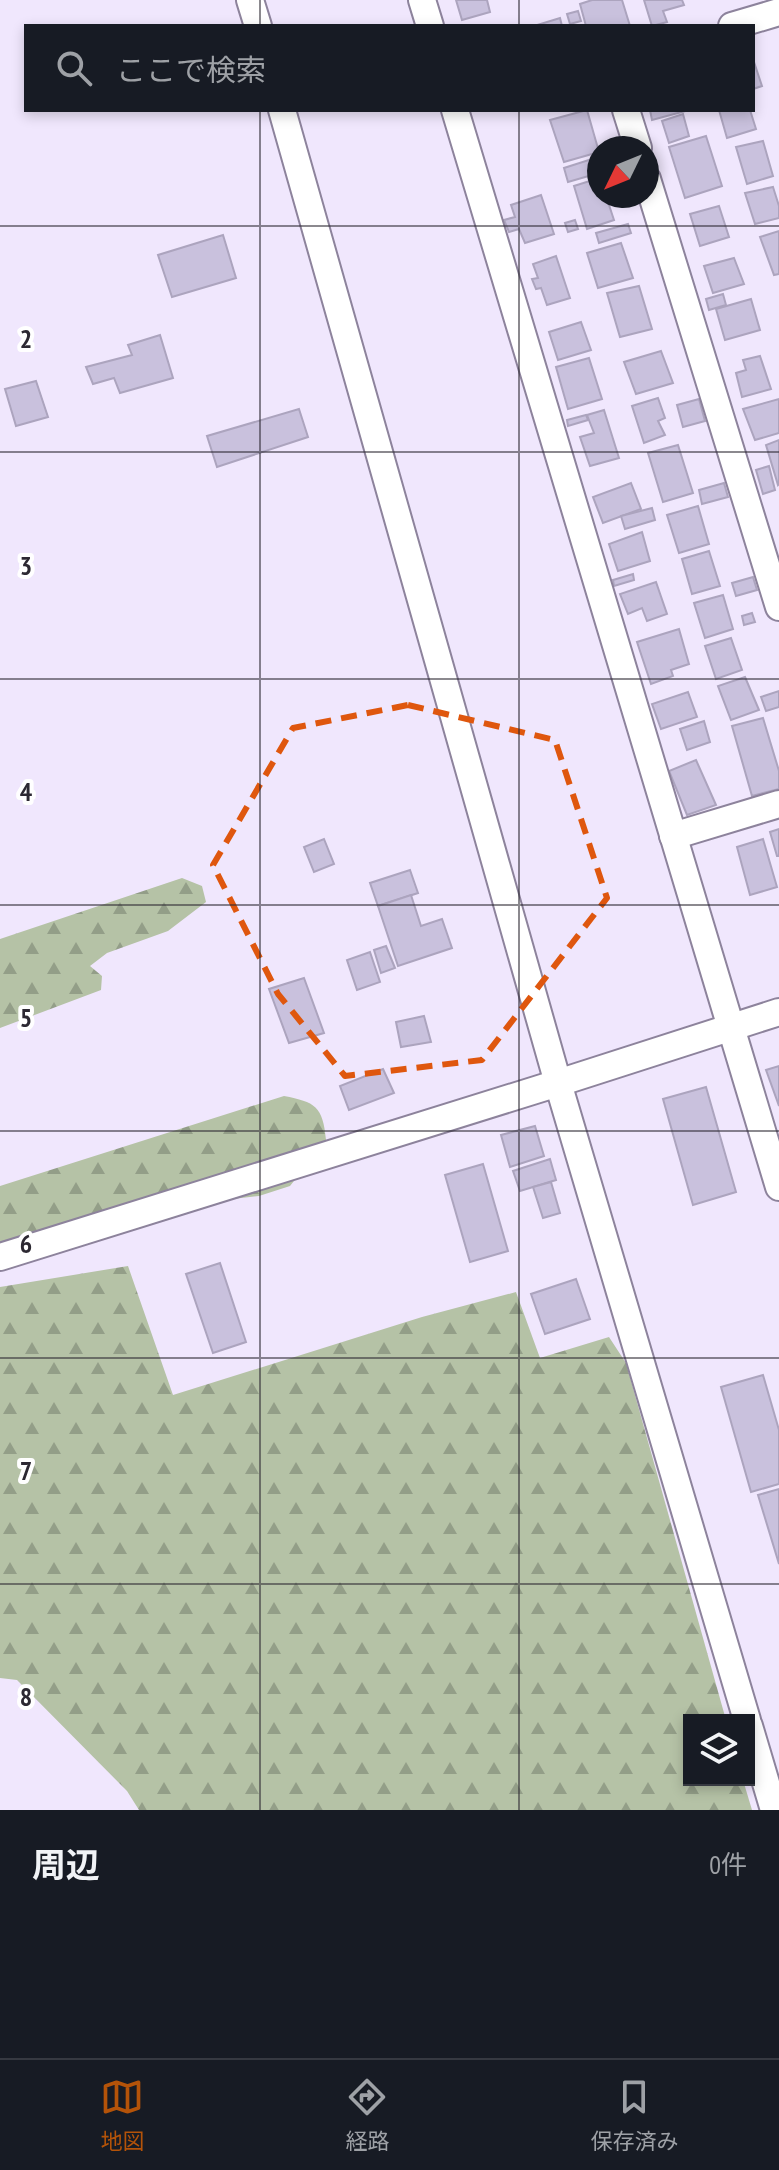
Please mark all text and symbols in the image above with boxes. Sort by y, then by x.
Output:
search box [24,24,755,112]
icon: search [52,46,96,90]
text: ここで検索 [116,50,266,89]
north arrow [587,136,659,208]
text: 2 [20,322,32,355]
text: 3 [20,549,32,582]
text: 4 [20,775,33,808]
text: 5 [20,1001,32,1034]
text: 6 [20,1227,32,1260]
text: 7 [20,1454,32,1487]
text: 8 [20,1680,32,1713]
map controls [683,1714,755,1786]
button: layers [683,1714,755,1786]
text: 周辺 [32,1842,100,1886]
text: 0件 [709,1848,747,1881]
tab: 地図 [100,2075,145,2155]
tab: 経路 [345,2075,390,2155]
tab: 保存済み [590,2075,679,2155]

